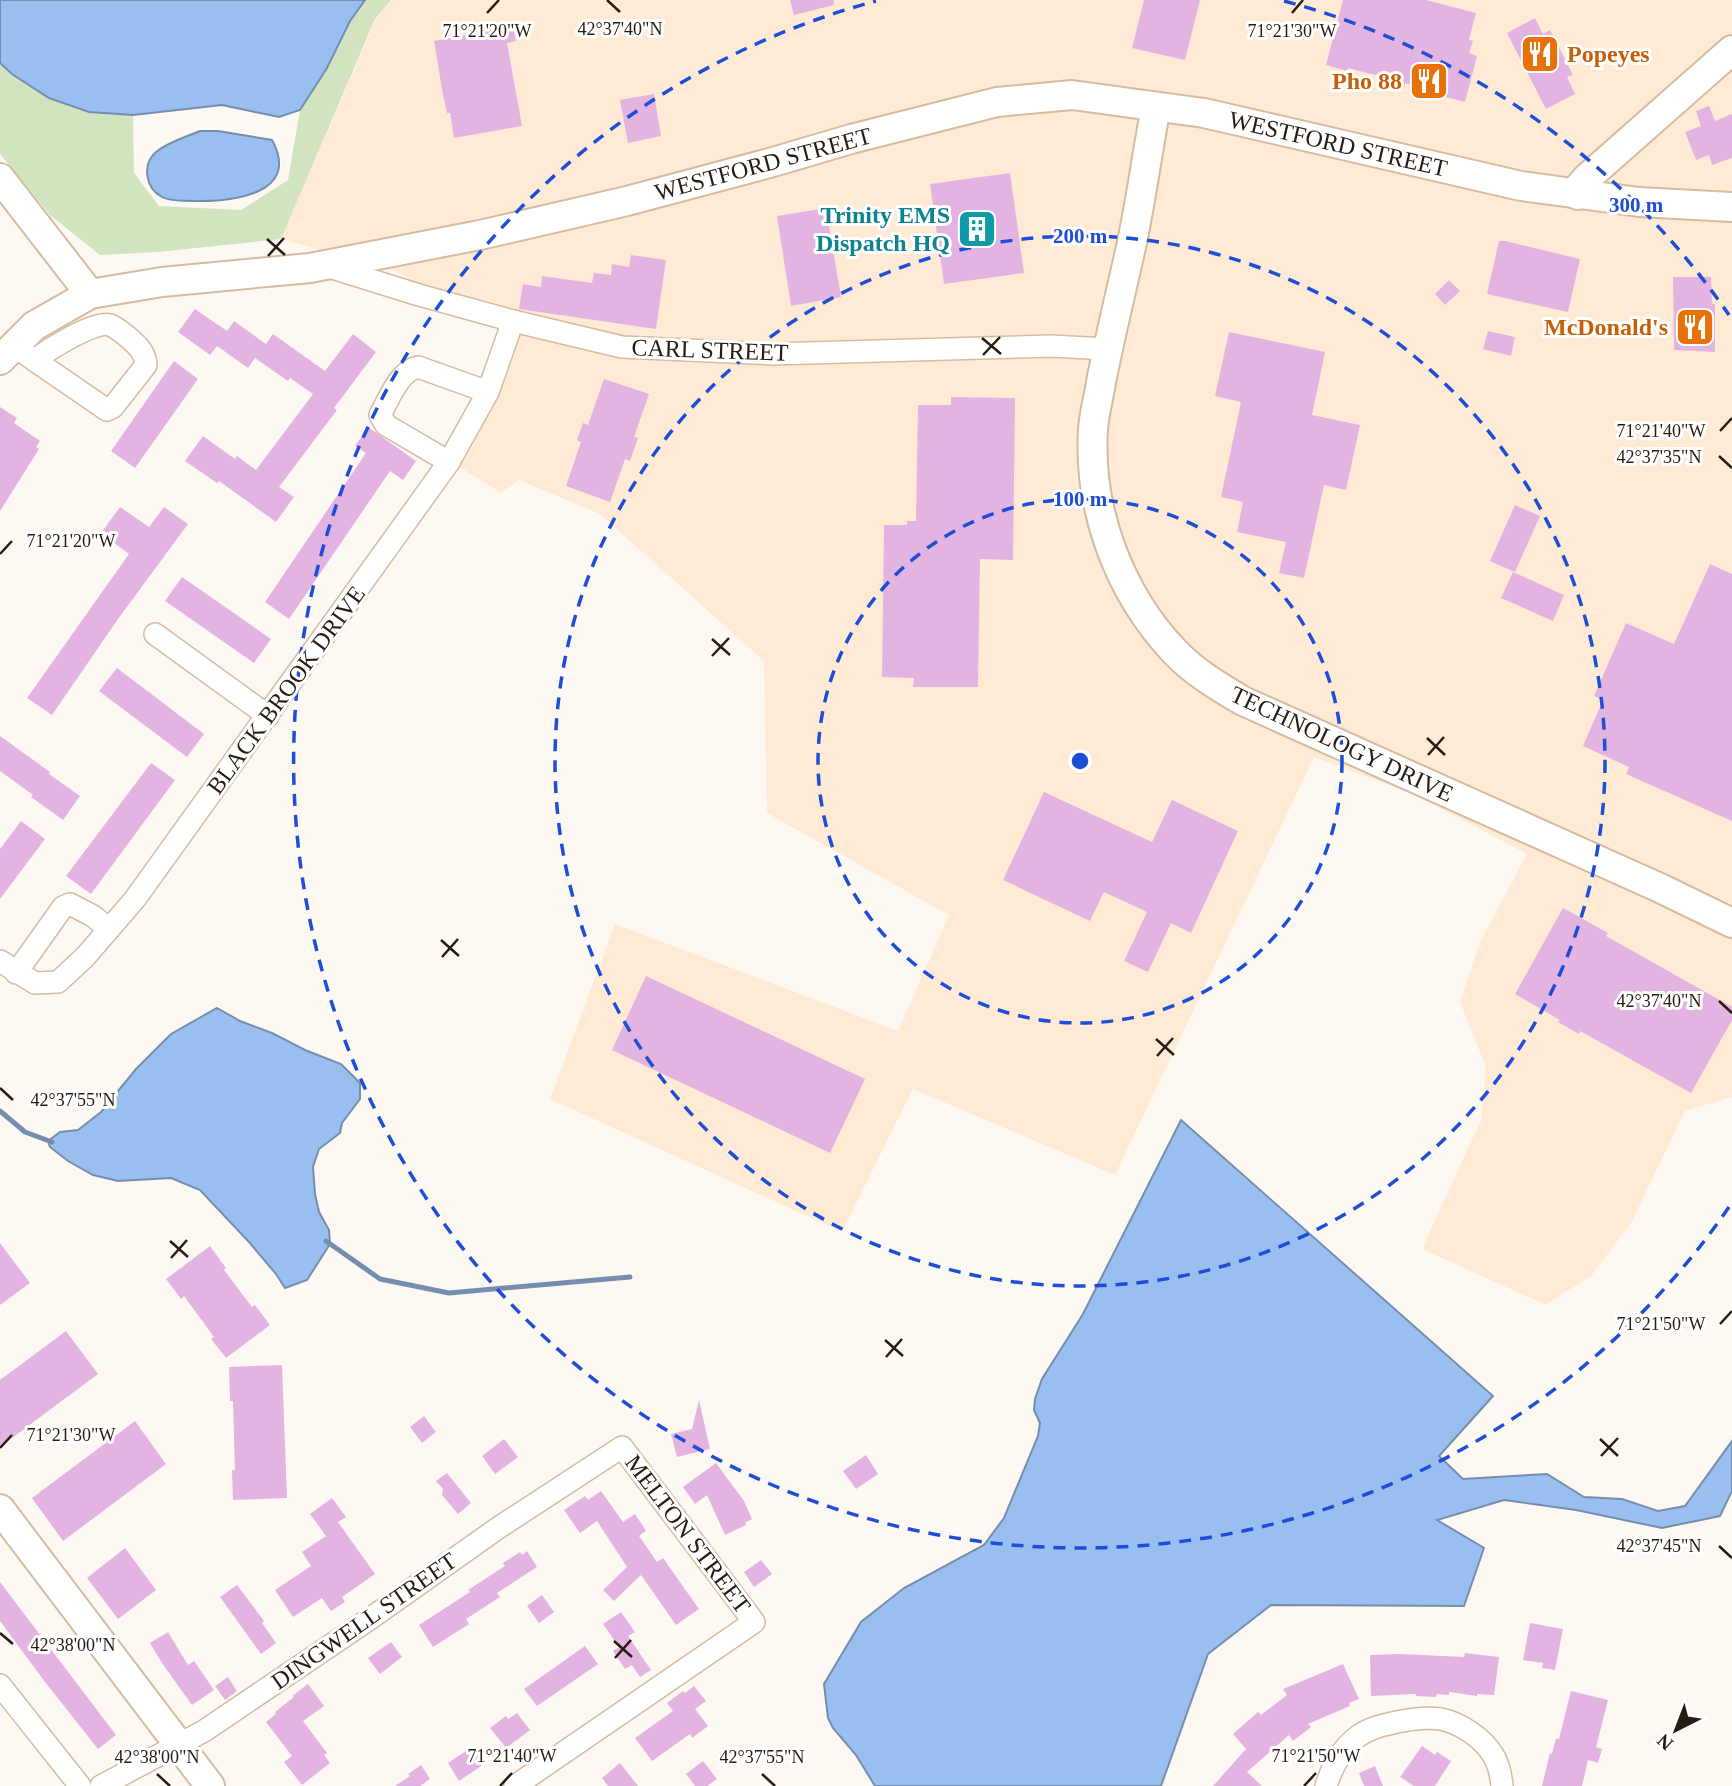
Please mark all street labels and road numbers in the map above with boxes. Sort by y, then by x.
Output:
street label: WESTFORD STREET [1226,106,1450,182]
street label: WESTFORD STREET [652,122,875,205]
street label: CARL STREET [631,334,789,366]
street label: BLACK BROOK DRIVE [202,581,370,799]
street label: TECHNOLOGY DRIVE [1227,681,1457,807]
street label: MELTON STREET [620,1450,756,1619]
street label: DINGWELL STREET [267,1547,462,1695]

